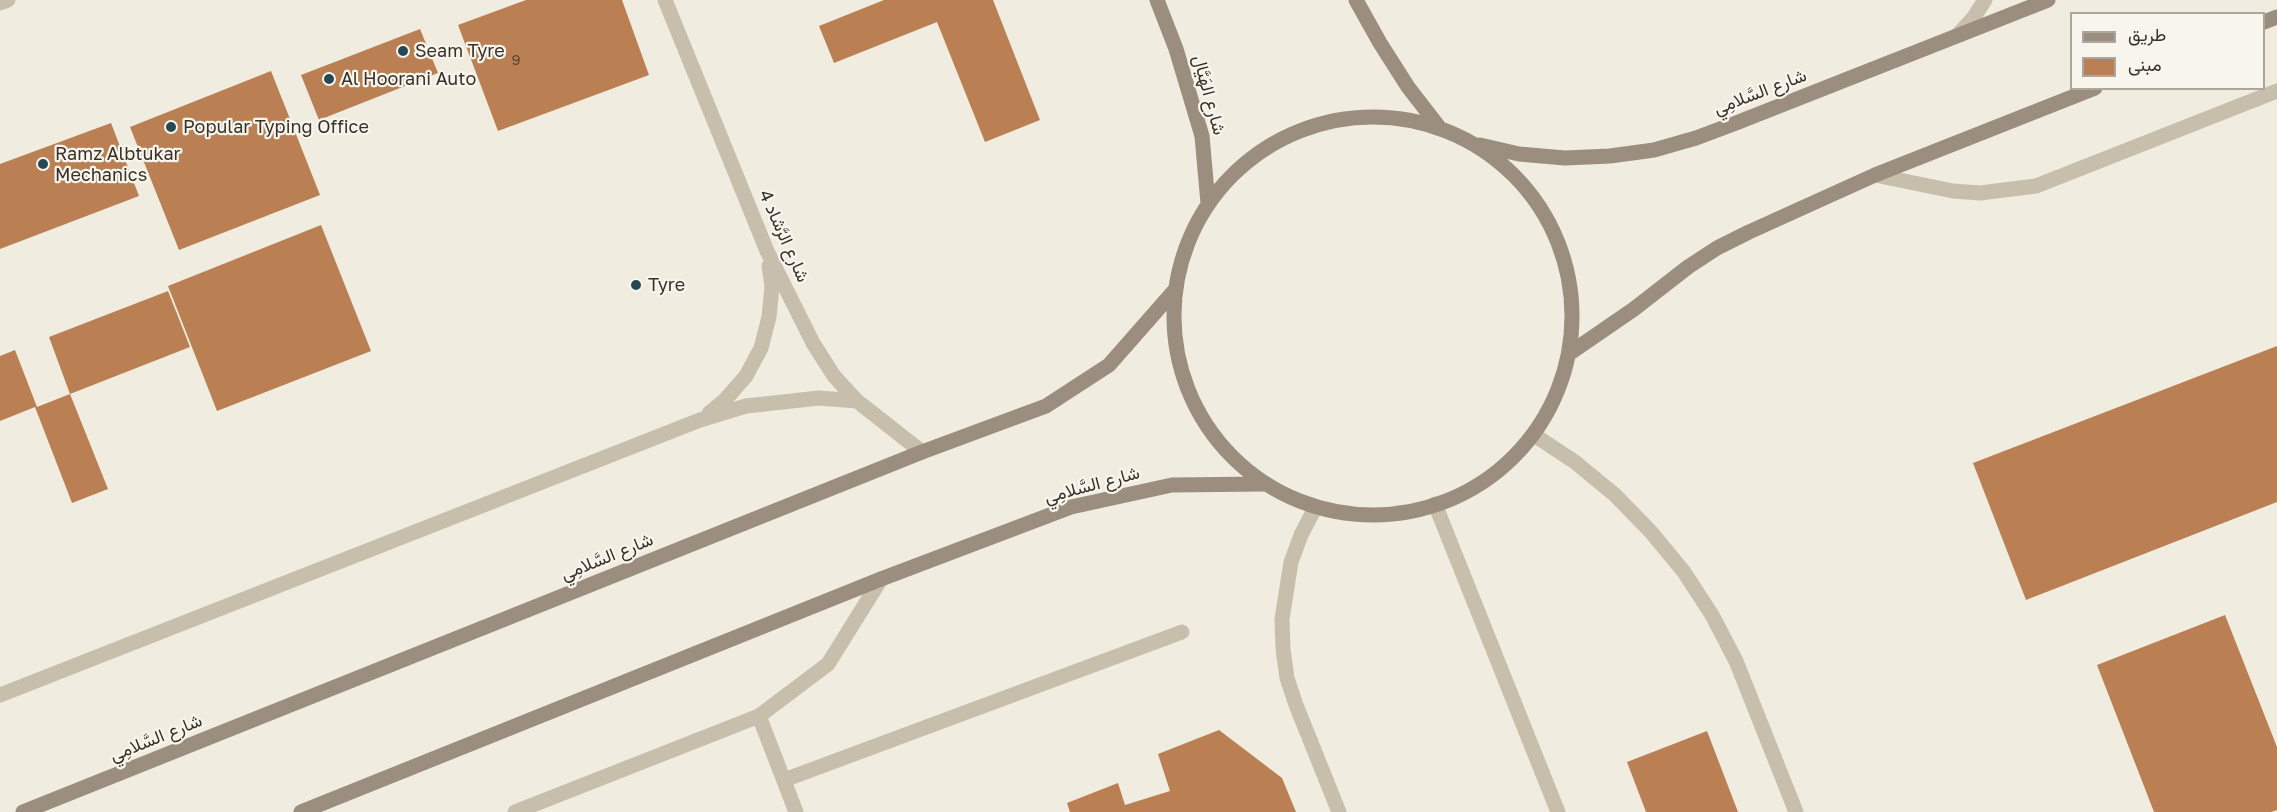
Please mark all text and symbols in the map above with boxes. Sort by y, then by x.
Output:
legend [2070,12,2265,90]
text: طريق [2128,23,2166,45]
place label: Seam Tyre [415,40,505,62]
marker: Seam Tyre [396,44,410,58]
house number: 9 [511,51,521,69]
street label: شارع الهَيَّال [1188,53,1230,137]
text: مبنى [2128,53,2162,75]
street label: شارع السَّلامِي [1711,64,1809,120]
place label: Al Hoorani Auto [341,68,476,90]
marker: Al Hoorani Auto [322,72,336,86]
place label: Popular Typing Office [183,116,369,138]
marker: Popular Typing Office [164,120,178,134]
place label: Ramz Albtukar Mechanics [55,143,181,186]
marker: Ramz Albtukar Mechanics [36,157,50,171]
street label: شارع الرَّشاد 4 [754,187,814,285]
place label: Tyre [648,274,685,296]
marker: Tyre [629,278,643,292]
street label: شارع السَّلامِي [1042,462,1142,508]
street label: شارع السَّلامِي [558,529,656,585]
street label: شارع السَّلامِي [107,710,205,766]

